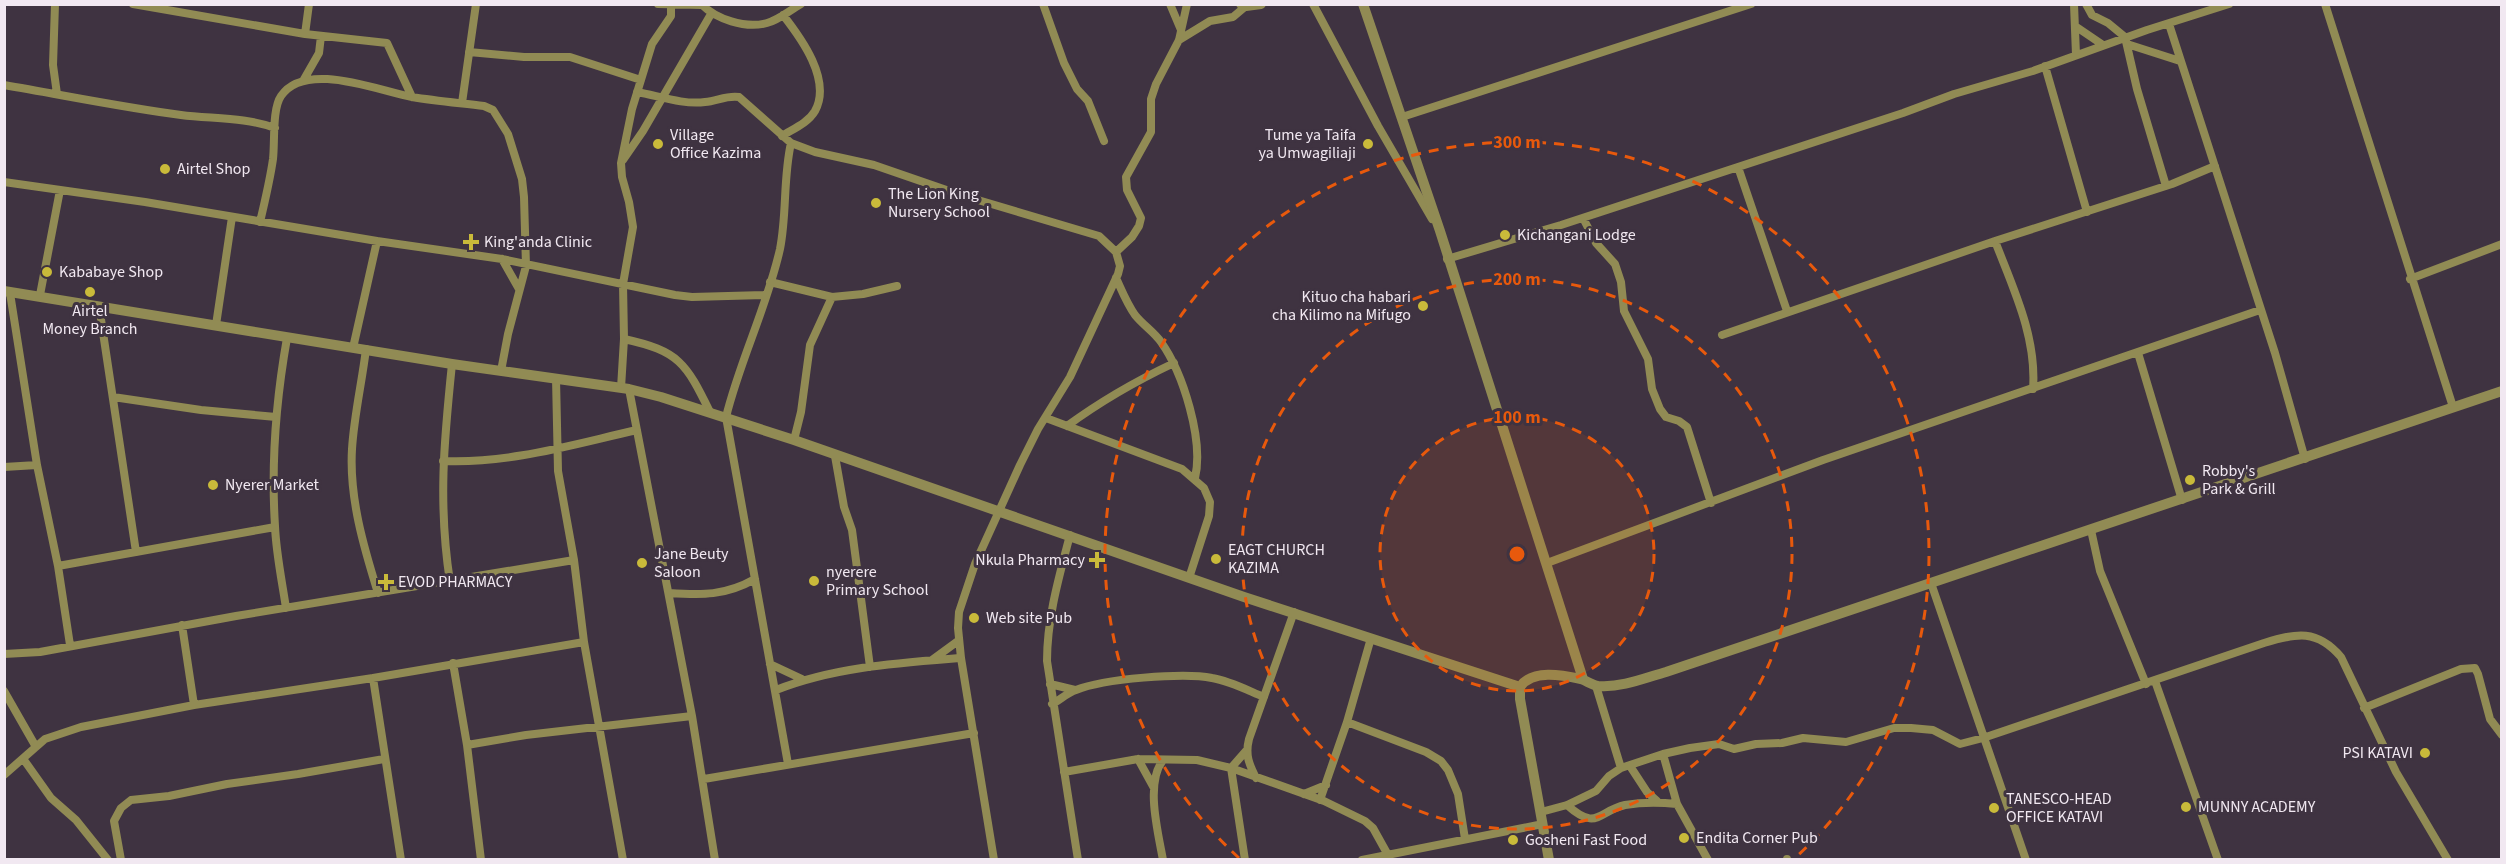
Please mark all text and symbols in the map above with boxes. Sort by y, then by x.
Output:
place label: Village Office Kazima [670,124,761,164]
place label: Tume ya Taifa ya Umwagiliaji [1259,124,1356,164]
text: 300 m [1493,130,1541,155]
marker: Village Office Kazima [651,137,665,151]
marker: Tume ya Taifa ya Umwagiliaji [1361,137,1375,151]
place label: Airtel Shop [177,158,251,180]
marker: Airtel Shop [158,162,172,176]
place label: The Lion King Nursery School [888,183,990,223]
marker: The Lion King Nursery School [869,196,883,210]
place label: Kichangani Lodge [1517,224,1636,246]
marker: Kichangani Lodge [1498,228,1512,242]
place label: King'anda Clinic [484,231,592,253]
marker: King'anda Clinic [462,233,480,251]
place label: Kababaye Shop [59,261,163,283]
marker: Kababaye Shop [40,265,54,279]
text: 200 m [1493,267,1541,292]
marker: Airtel Money Branch [83,285,97,299]
place label: Kituo cha habari cha Kilimo na Mifugo [1272,286,1411,326]
marker: Kituo cha habari cha Kilimo na Mifugo [1416,299,1430,313]
place label: Airtel Money Branch [42,300,138,340]
text: 100 m [1493,405,1541,430]
place label: Robby's Park & Grill [2202,460,2276,500]
marker: Robby's Park & Grill [2183,473,2197,487]
place label: Nyerer Market [225,474,319,496]
marker: Nyerer Market [206,478,220,492]
place label: EAGT CHURCH KAZIMA [1228,539,1325,579]
place label: Jane Beuty Saloon [654,543,729,583]
centre of rings [1507,544,1527,564]
place label: Nkula Pharmacy [975,549,1086,571]
marker: EAGT CHURCH KAZIMA [1209,552,1223,566]
marker: Nkula Pharmacy [1090,553,1104,567]
marker: Jane Beuty Saloon [635,556,649,570]
place label: nyerere Primary School [826,561,928,601]
place label: EVOD PHARMACY [398,571,513,593]
marker: nyerere Primary School [807,574,821,588]
marker: EVOD PHARMACY [379,575,393,589]
place label: Web site Pub [986,607,1072,629]
marker: Web site Pub [967,611,981,625]
place label: PSI KATAVI [2342,742,2413,764]
marker: PSI KATAVI [2418,746,2432,760]
place label: TANESCO-HEAD OFFICE KATAVI [2006,788,2112,828]
place label: MUNNY ACADEMY [2198,796,2316,818]
marker: MUNNY ACADEMY [2179,800,2193,814]
marker: TANESCO-HEAD OFFICE KATAVI [1987,801,2001,815]
place label: Endita Corner Pub [1696,827,1818,849]
place label: Gosheni Fast Food [1525,829,1647,851]
marker: Endita Corner Pub [1677,831,1691,845]
marker: Gosheni Fast Food [1506,833,1520,847]

